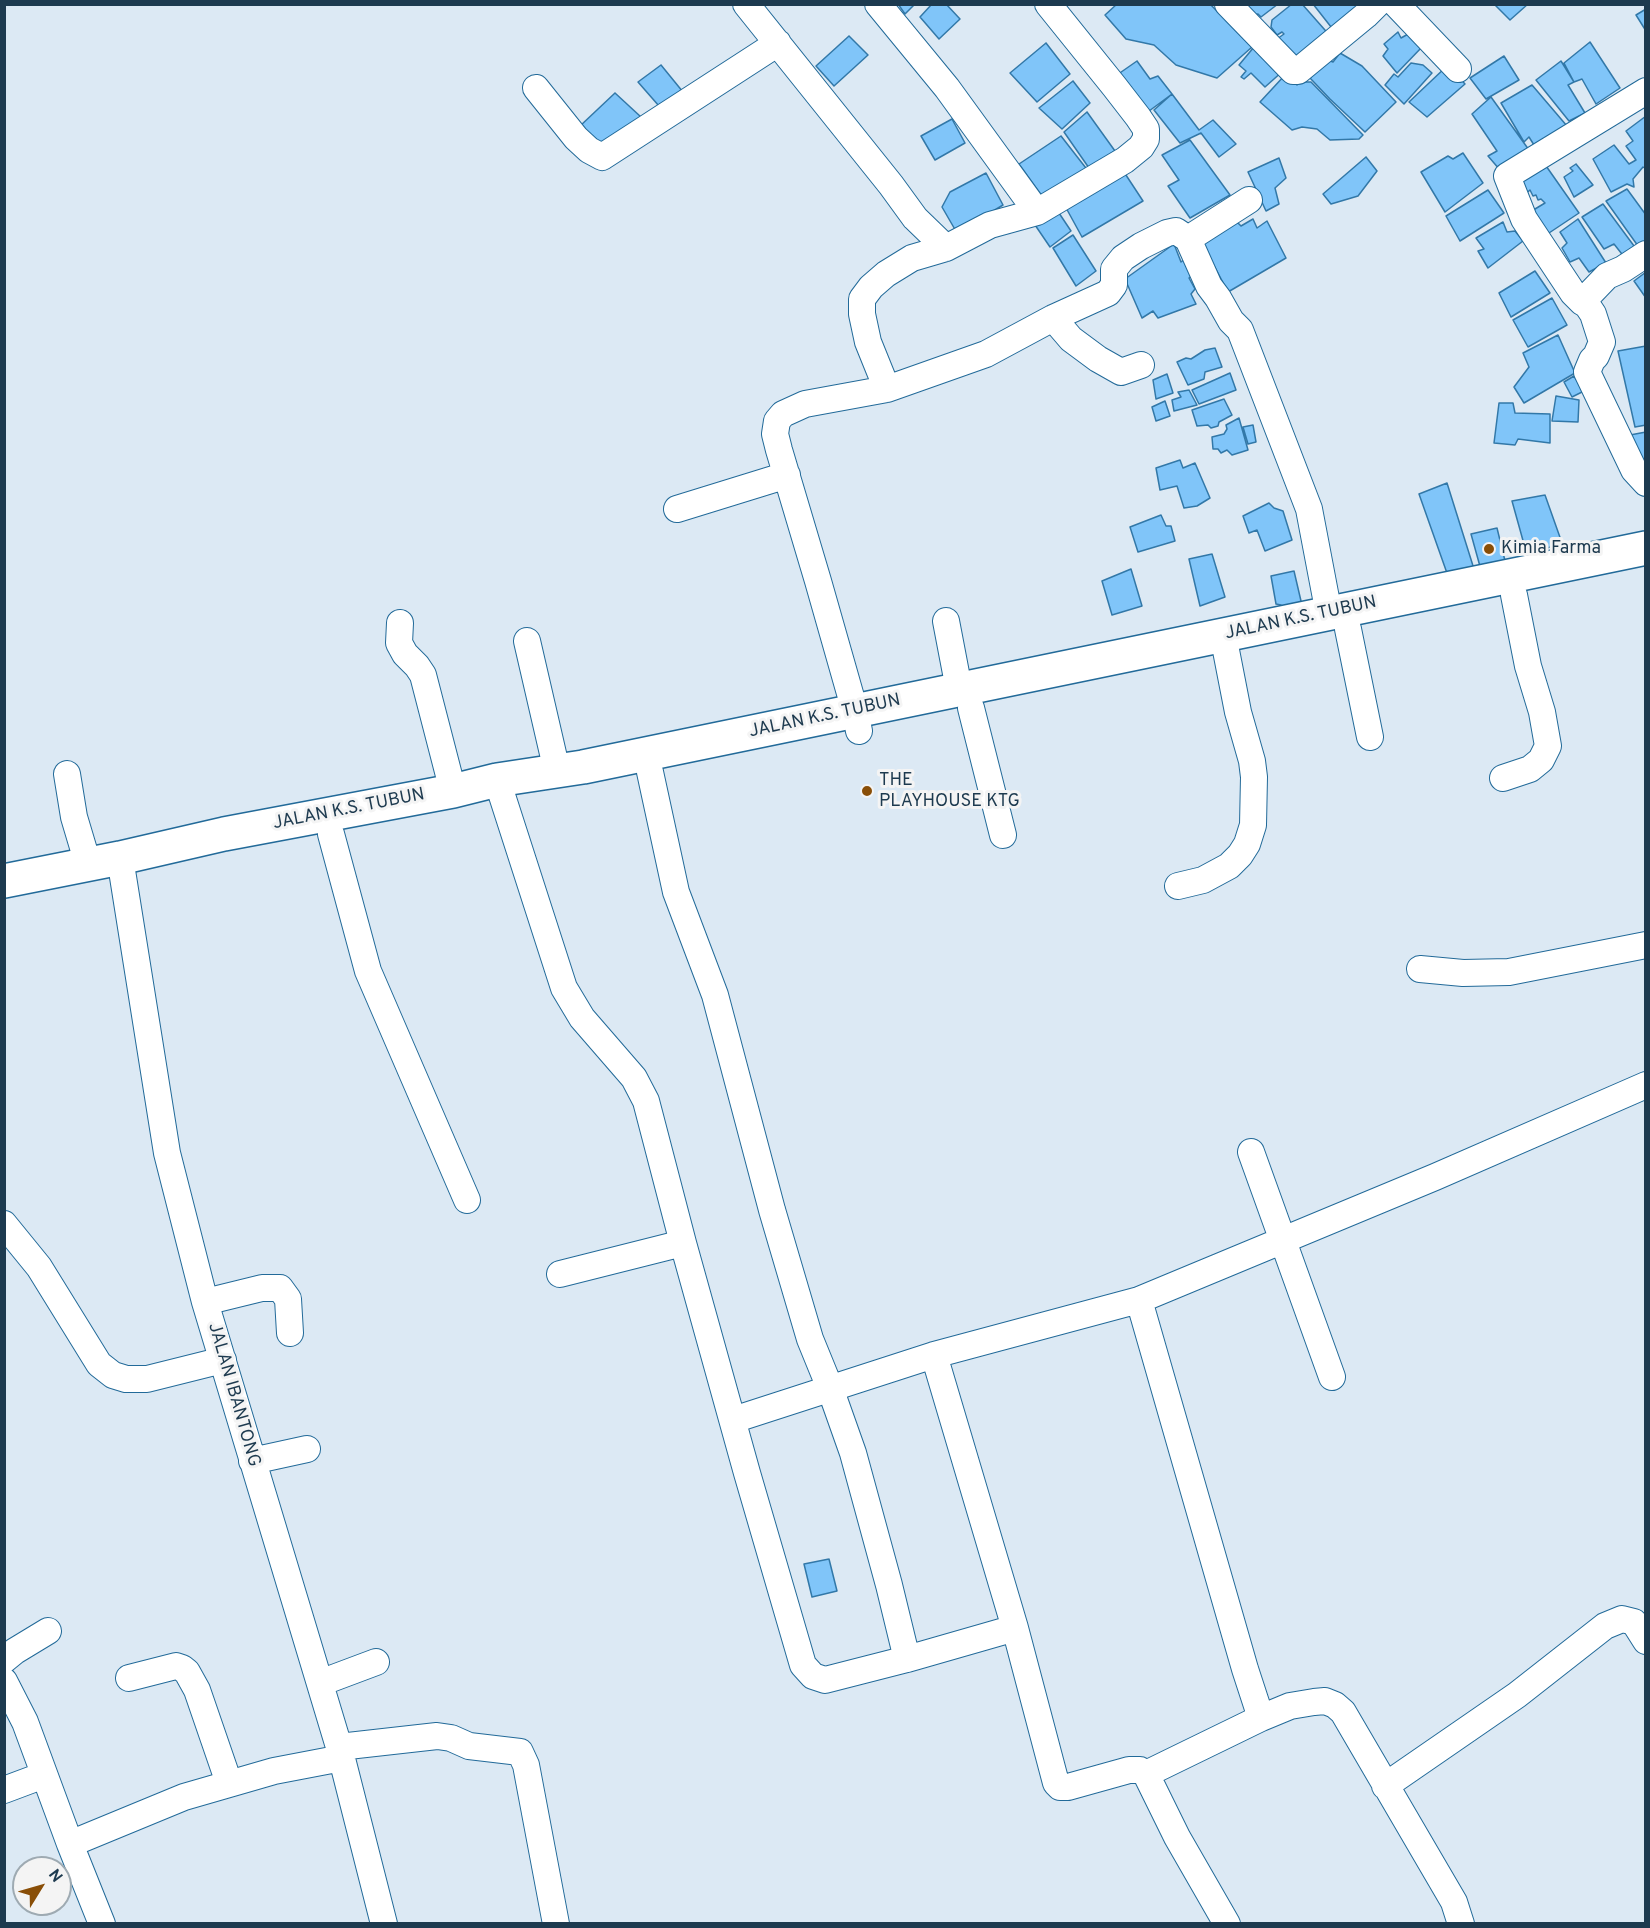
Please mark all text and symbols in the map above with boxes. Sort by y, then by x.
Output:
place label: Kimia Farma [1501,538,1601,560]
marker: Kimia Farma [1482,542,1496,556]
street label: JALAN K.S. TUBUN [1223,592,1379,646]
street label: JALAN K.S. TUBUN [747,690,903,744]
place label: THE PLAYHOUSE KTG [879,770,1020,812]
marker: THE PLAYHOUSE KTG [860,784,874,798]
street label: JALAN K.S. TUBUN [271,785,427,835]
street label: JALAN IBANTONG [202,1320,264,1470]
north arrow [12,1856,72,1916]
text: N [43,1866,66,1887]

